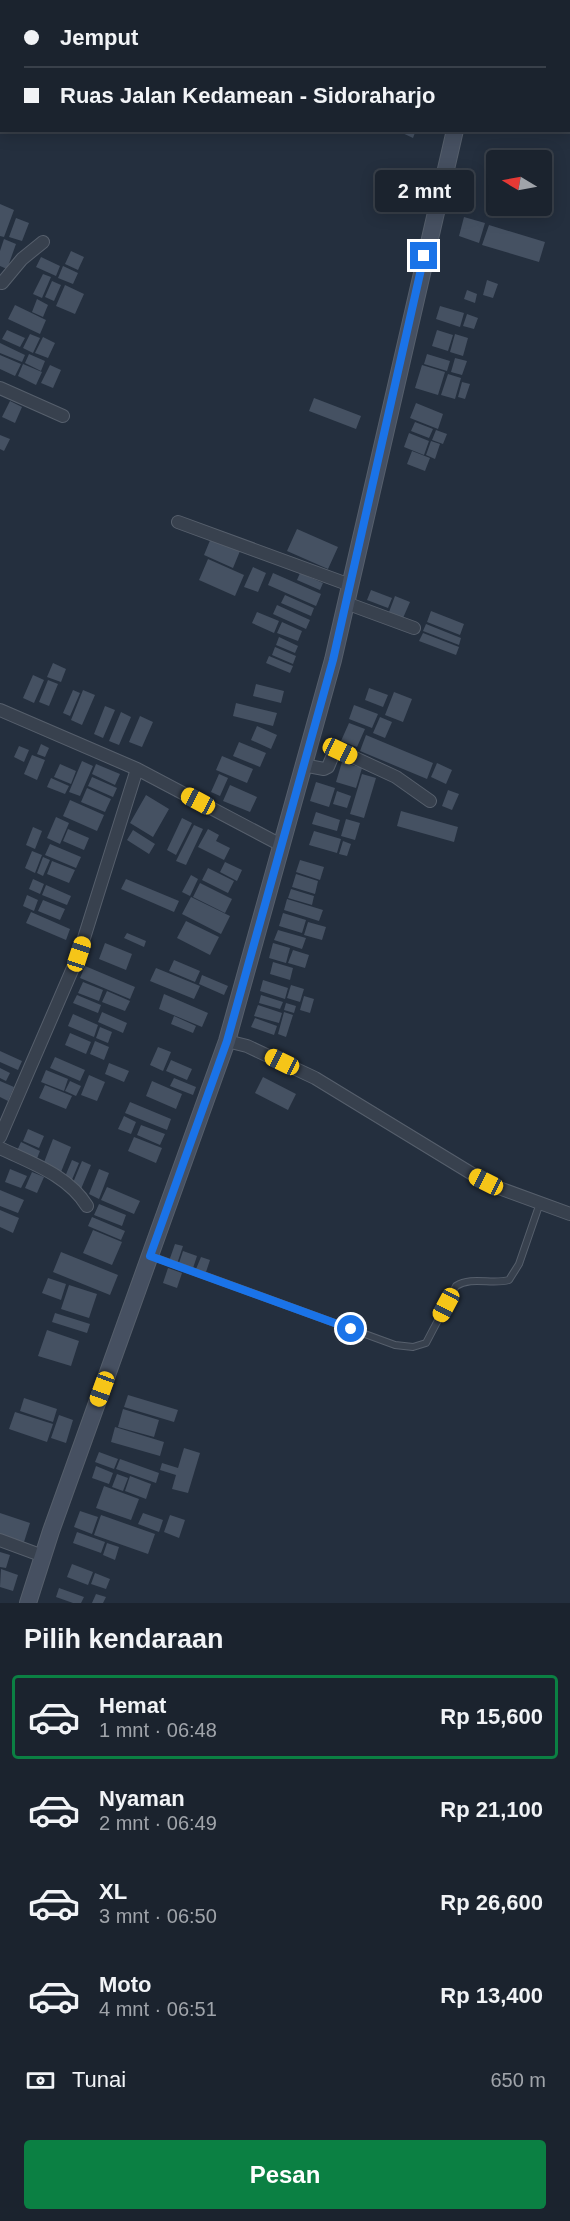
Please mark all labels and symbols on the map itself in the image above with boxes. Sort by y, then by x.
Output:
north arrow [486,150,552,216]
callout: 2 mnt [374,169,474,211]
route end [410,242,437,269]
car [320,735,360,767]
car [178,785,218,817]
car [65,934,93,974]
car [262,1046,302,1078]
car [466,1166,506,1198]
car [430,1285,462,1325]
route start [337,1315,364,1342]
car [87,1369,117,1409]

